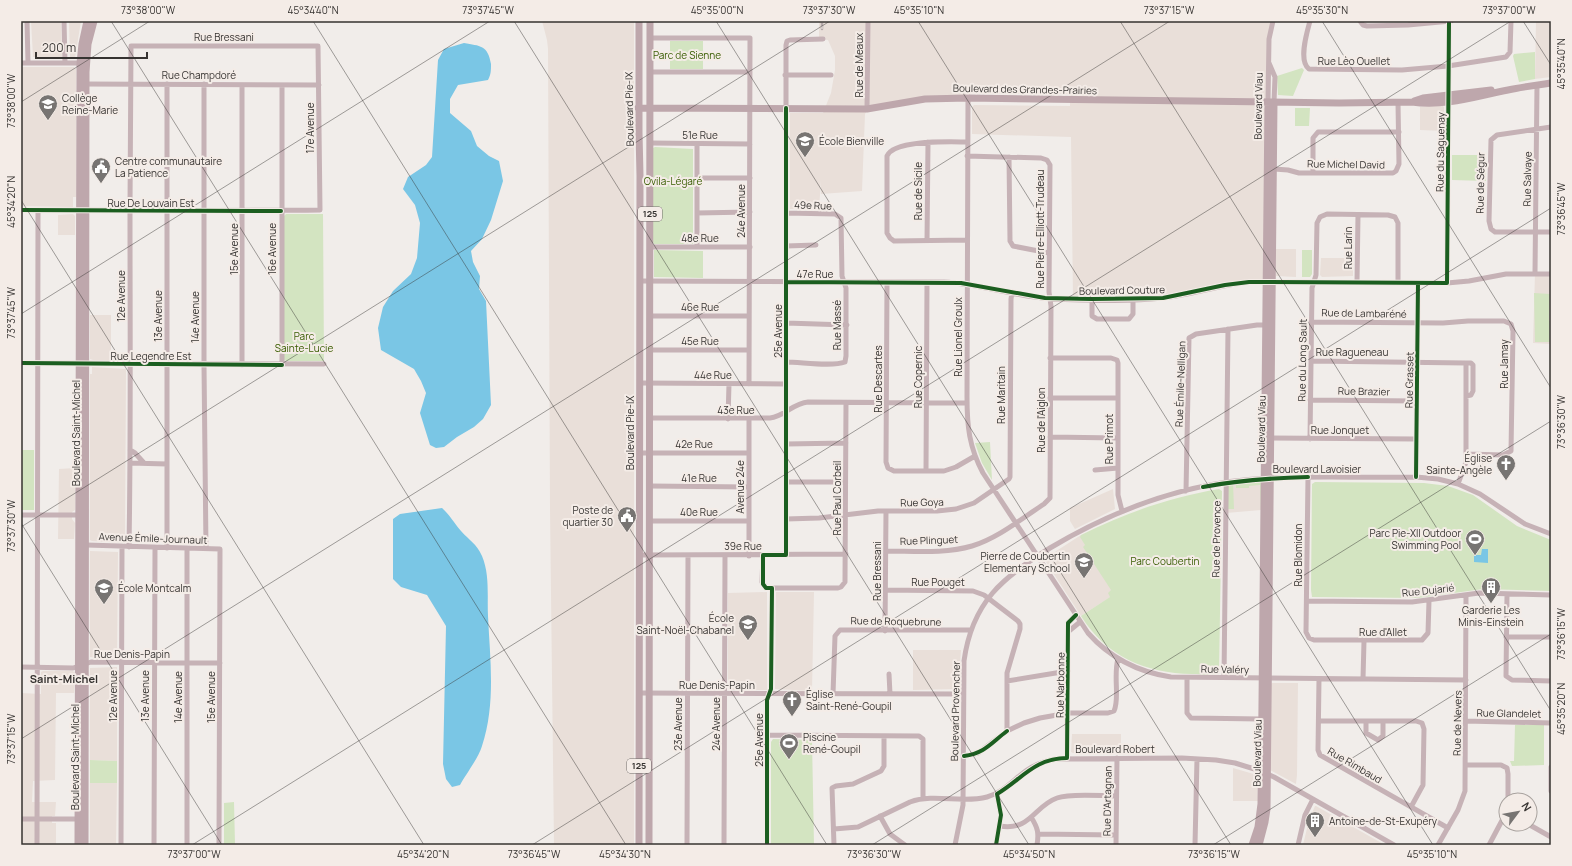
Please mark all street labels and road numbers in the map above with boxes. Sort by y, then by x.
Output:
street label: Rue Bressani [194,30,254,44]
street label: Rue de Meaux [852,32,866,97]
street label: Rue Lèo Ouellet [1318,54,1390,68]
street label: Rue Champdoré [162,68,236,82]
street label: Boulevard Pie-IX [621,72,637,146]
street label: Boulevard Viau [1250,72,1266,140]
street label: Boulevard des Grandes-Prairies [953,81,1097,97]
street label: 17e Avenue [303,102,317,154]
street label: Rue du Saguenay [1432,111,1448,192]
street label: 51e Rue [682,128,718,142]
street label: Rue Salvaye [1520,151,1534,207]
street label: Rue de Ségur [1472,152,1488,214]
street label: Rue Michel David [1307,156,1385,172]
street label: Rue de Sicile [911,162,925,220]
street label: Rue Pierre-Elliott-Trudeau [1033,169,1047,289]
street label: 24e Avenue [734,184,748,238]
street label: Rue De Louvain Est [107,196,195,210]
street label: 49e Rue [794,197,832,213]
road number: 125 [638,207,662,221]
street label: 15e Avenue [227,223,241,275]
street label: 16e Avenue [265,223,279,275]
street label: Rue Larin [1341,227,1355,269]
street label: 48e Rue [681,231,719,245]
street label: 47e Rue [797,267,834,281]
street label: 12e Avenue [114,270,128,322]
street label: Boulevard Couture [1079,282,1165,298]
street label: 13e Avenue [151,290,165,342]
street label: 14e Avenue [188,291,202,343]
street label: Rue Lionel Groulx [951,297,965,377]
street label: 46e Rue [681,300,719,314]
street label: Rue Massé [830,300,844,350]
street label: 25e Avenue [771,304,785,358]
street label: Rue de Lambaréné [1321,305,1407,321]
street label: Rue du Long Sault [1294,318,1310,402]
street label: 45e Rue [681,334,719,348]
street label: Rue Jamay [1497,339,1511,389]
street label: Rue Émile-Nelligan [1172,341,1188,427]
street label: Rue Descartes [871,345,885,413]
street label: Rue Copernic [911,345,925,408]
street label: Rue Ragueneau [1316,345,1388,359]
street label: Rue Legendre Est [111,349,191,363]
street label: Rue Grasset [1402,352,1416,408]
street label: Rue Maritain [994,366,1008,424]
street label: 44e Rue [694,368,732,382]
street label: Boulevard Saint-Michel [69,380,83,486]
street label: Rue Brazier [1338,384,1391,398]
street label: Rue de l'Aiglon [1034,387,1048,453]
street label: Boulevard Viau [1253,395,1269,463]
street label: Boulevard Pie-IX [623,396,637,470]
street label: 43e Rue [717,403,755,417]
street label: Rue Primot [1102,414,1116,464]
street label: Rue Jonquet [1311,423,1369,437]
street label: 42e Rue [675,437,713,451]
street label: Avenue 24e [733,460,747,514]
street label: Rue Paul Corbeil [830,461,844,535]
street label: Boulevard Lavoisier [1273,462,1362,476]
street label: 41e Rue [681,471,717,485]
street label: Rue Goya [900,495,944,509]
street label: Rue de Provence [1208,500,1224,578]
street label: 40e Rue [680,505,718,519]
street label: Rue Blomidon [1291,523,1305,587]
street label: Avenue Émile-Journault [98,529,208,547]
street label: Rue Plinguet [900,532,958,548]
street label: 39e Rue [724,539,762,553]
street label: Rue Bressani [870,541,884,601]
street label: Rue Pouget [911,575,965,589]
street label: Rue Dujarié [1401,580,1455,600]
street label: Rue de Roquebrune [850,613,942,629]
street label: Rue d'Allet [1359,625,1407,639]
street label: Rue Denis-Papin [94,647,170,661]
street label: Rue Narbonne [1052,652,1068,718]
street label: Boulevard Provencher [947,660,963,761]
street label: Rue Valéry [1201,662,1250,676]
street label: 12e Avenue [106,670,120,722]
street label: 13e Avenue [138,670,152,722]
street label: 14e Avenue [171,671,185,723]
street label: 15e Avenue [204,671,218,723]
street label: Rue Denis-Papin [679,678,755,692]
street label: Rue de Nevers [1449,690,1465,756]
street label: 23e Avenue [671,697,685,751]
street label: 24e Avenue [709,697,723,751]
street label: Boulevard Saint-Michel [68,704,82,810]
street label: Rue Glandelet [1476,705,1542,721]
street label: 25e Avenue [752,713,766,767]
street label: Boulevard Viau [1249,719,1265,787]
street label: Boulevard Robert [1075,742,1155,756]
street label: Rue Rimbaud [1325,744,1385,786]
road number: 125 [627,759,651,773]
street label: Rue D'Artagnan [1099,766,1115,836]

